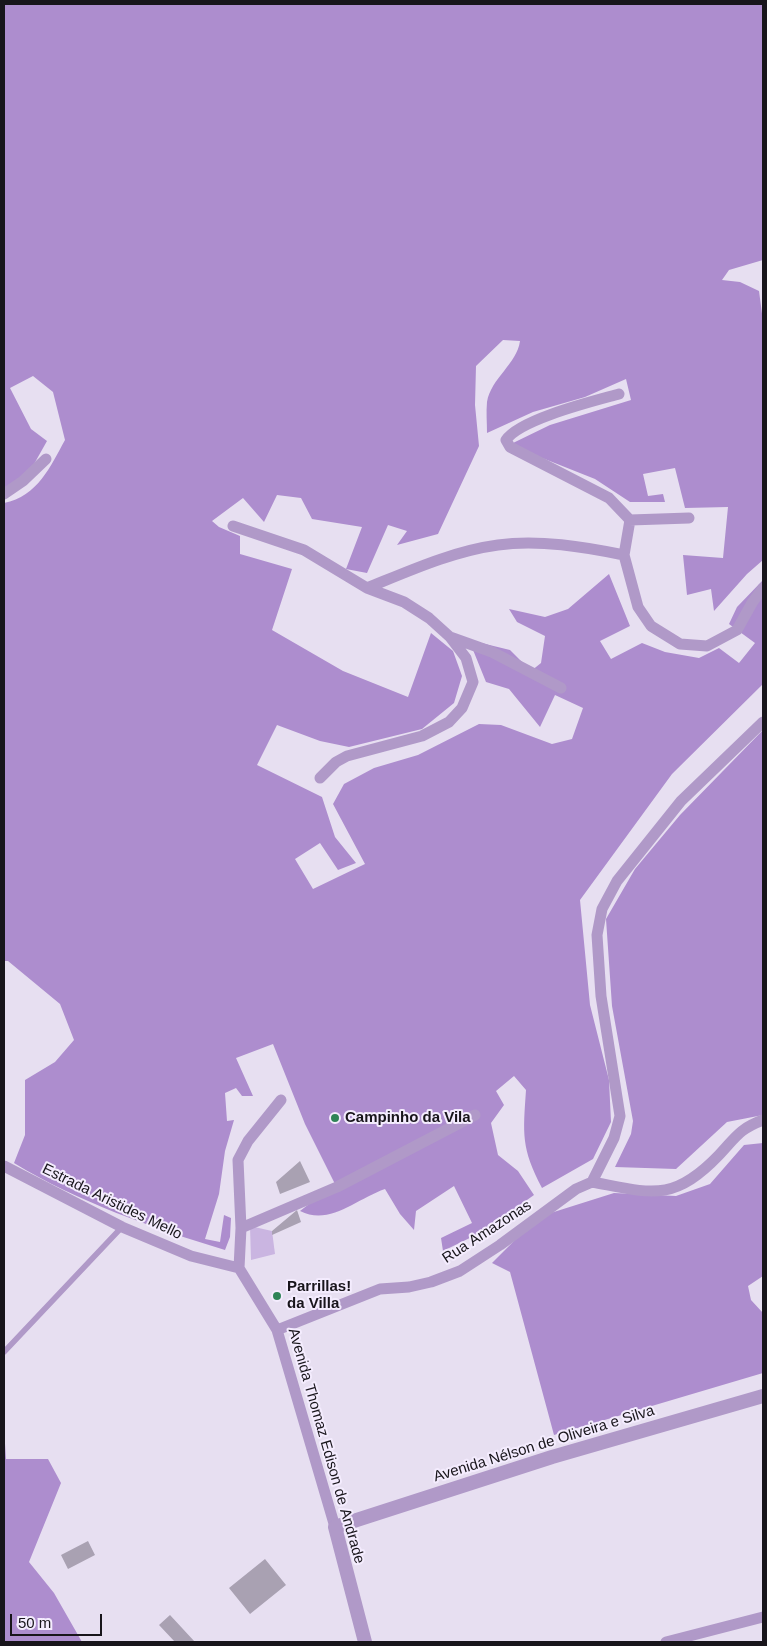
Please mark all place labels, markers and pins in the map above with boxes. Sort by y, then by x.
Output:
place label: Campinho da Vila [345,1109,471,1127]
marker: Campinho da Vila [329,1112,341,1124]
place label: Parrillas! da Villa [287,1278,351,1313]
marker: Parrillas! da Villa [271,1290,283,1302]

